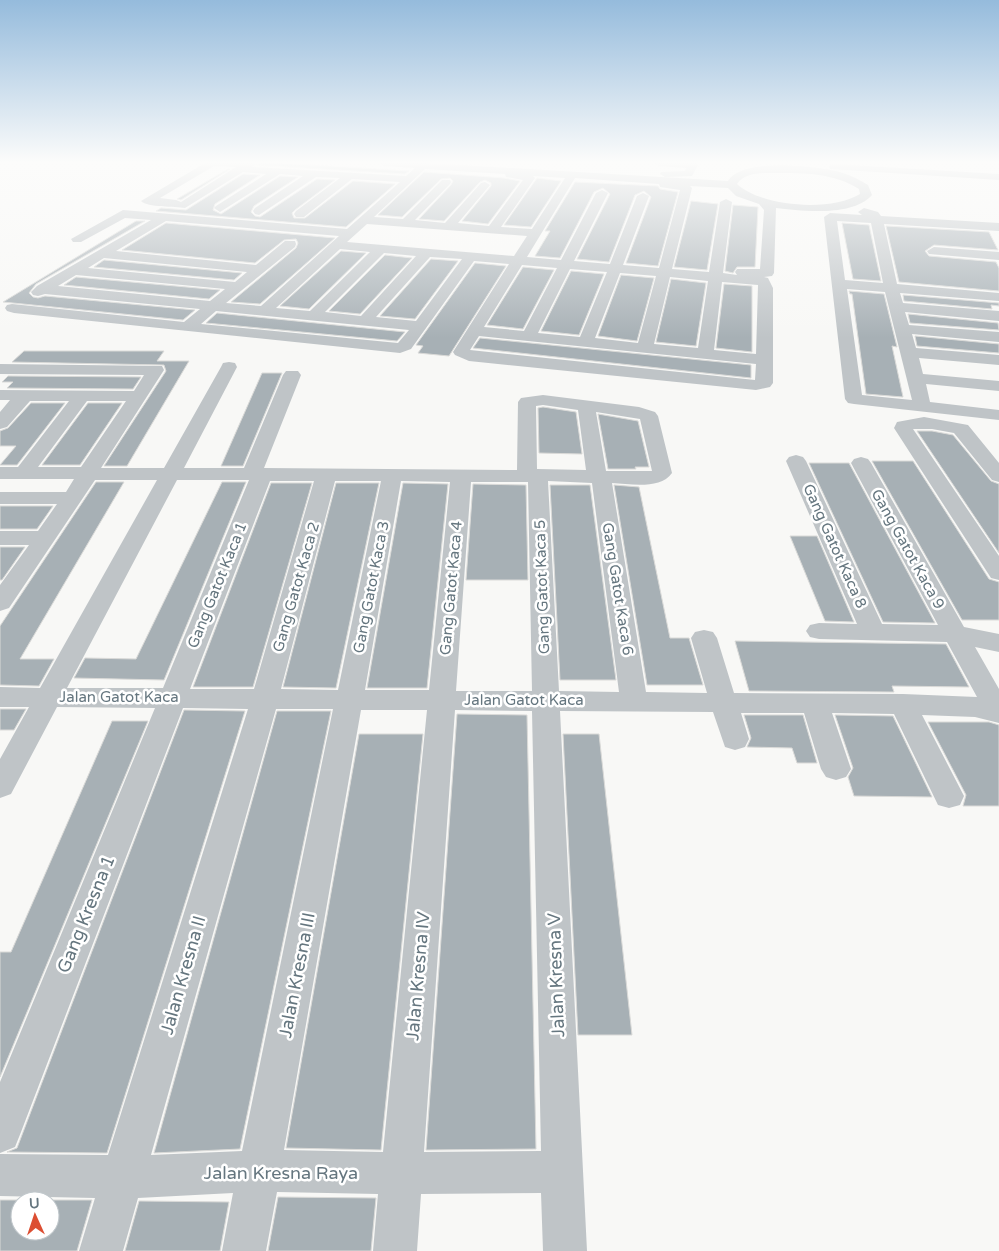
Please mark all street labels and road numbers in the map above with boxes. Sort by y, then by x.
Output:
street label: Gang Gatot Kaca 8 [799,481,871,611]
street label: Gang Gatot Kaca 9 [868,486,948,612]
street label: Gang Gatot Kaca 1 [183,519,251,651]
street label: Gang Gatot Kaca 3 [349,519,393,655]
street label: Gang Gatot Kaca 2 [269,520,323,654]
street label: Gang Gatot Kaca 4 [436,520,466,656]
street label: Gang Gatot Kaca 5 [531,520,553,654]
street label: Gang Gatot Kaca 6 [599,521,637,657]
street label: Jalan Gatot Kaca [59,688,179,706]
street label: Jalan Gatot Kaca [464,691,584,709]
street label: Gang Kresna 1 [52,852,120,976]
street label: Jalan Kresna III [274,910,320,1040]
street label: Jalan Kresna IV [401,910,435,1042]
street label: Jalan Kresna V [543,912,569,1038]
street label: Jalan Kresna II [156,913,210,1037]
street label: Jalan Kresna Raya [204,1162,358,1184]

